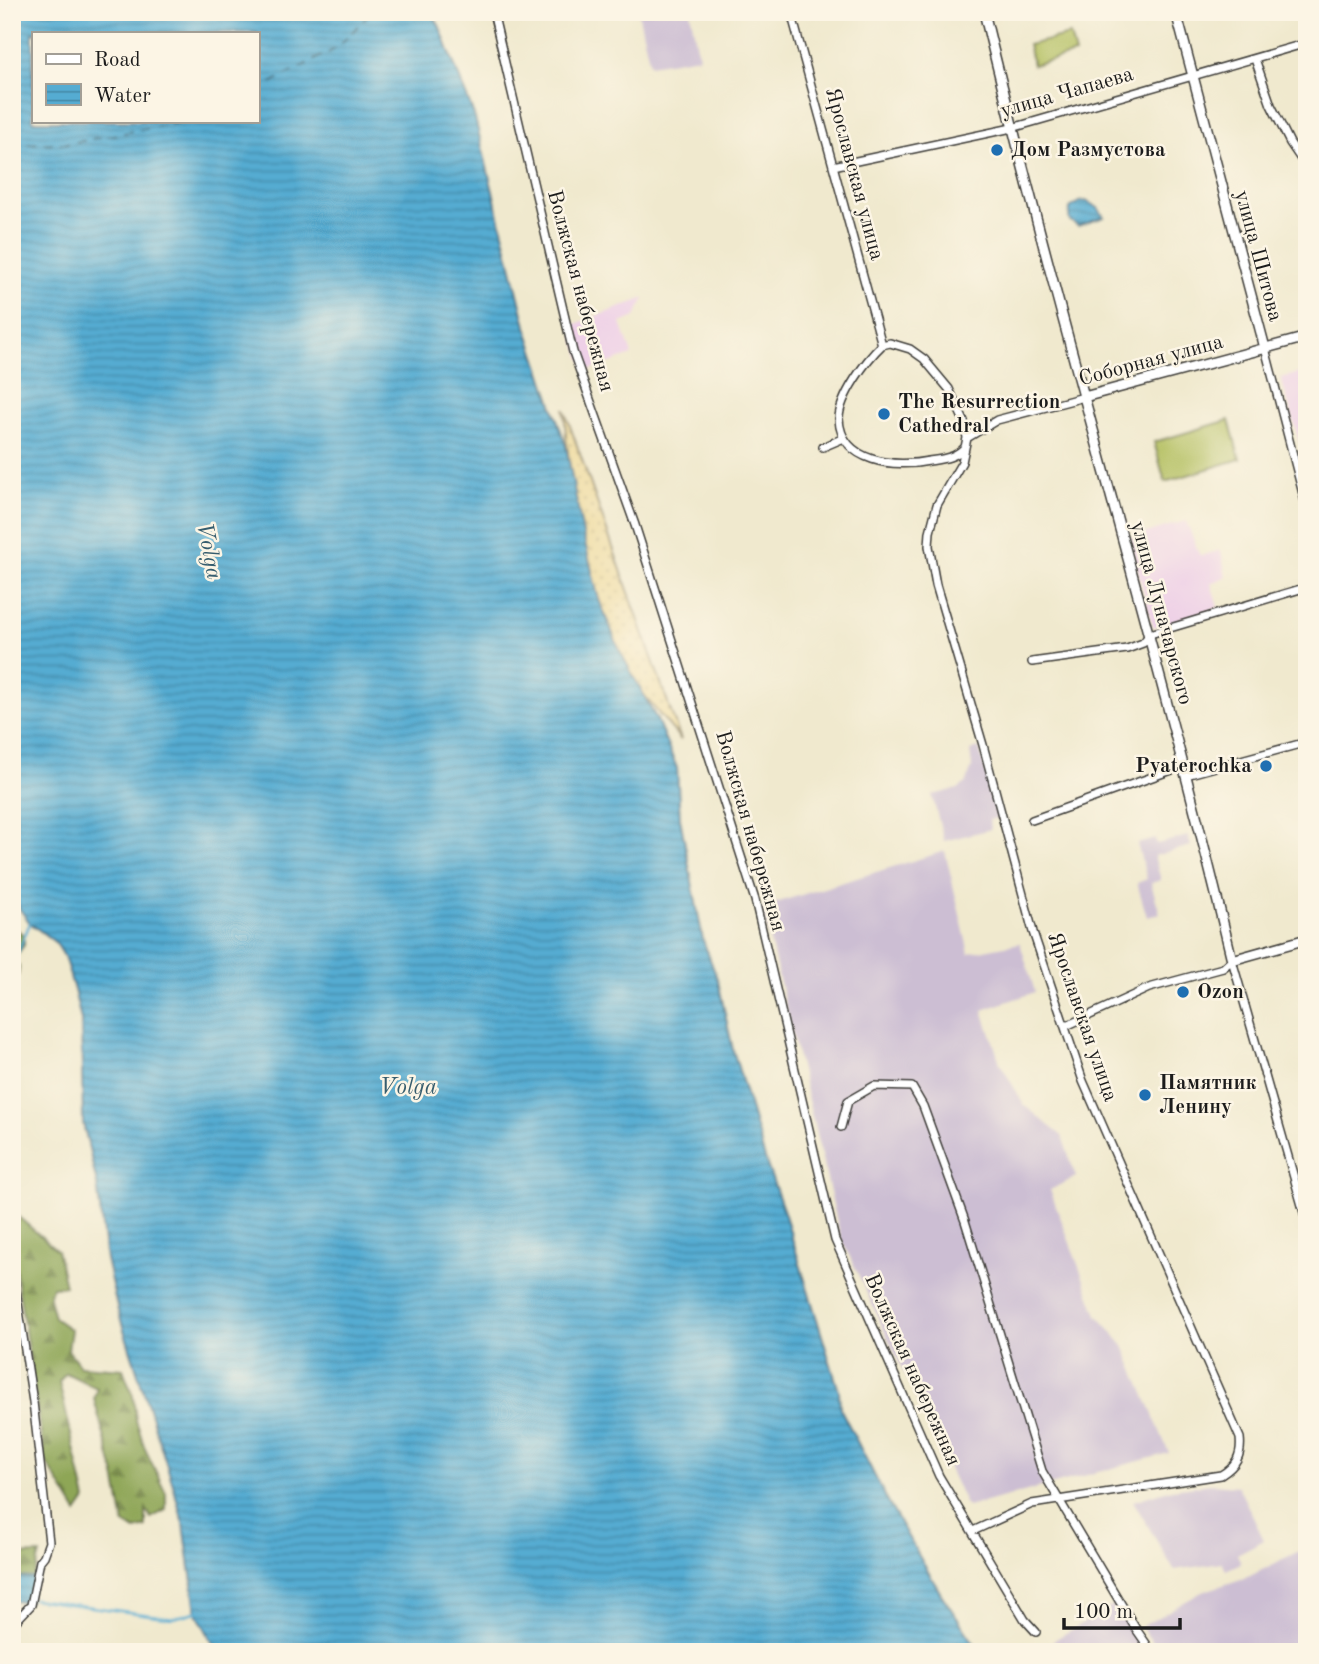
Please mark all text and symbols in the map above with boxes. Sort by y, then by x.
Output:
legend [32,32,259,122]
text: Road [94,50,141,71]
street label: улица Чапаева [998,64,1136,122]
street label: Ярославская улица [821,85,887,263]
text: Water [94,86,151,107]
place label: Дом Размустова [1011,140,1166,161]
marker: Дом Размустова [989,142,1005,158]
street label: Волжская набережная [543,188,617,394]
street label: улица Шитова [1230,188,1286,324]
street label: Соборная улица [1077,332,1225,390]
place label: The Resurrection Cathedral [898,392,1061,437]
marker: The Resurrection Cathedral [876,406,892,422]
street label: улица Луначарского [1126,519,1196,707]
water label: Volga [191,520,226,582]
street label: Волжская набережная [711,728,789,934]
place label: Pyaterochka [1135,756,1252,777]
marker: Pyaterochka [1258,758,1274,774]
street label: Ярославская улица [1043,930,1121,1104]
place label: Ozon [1197,982,1244,1003]
marker: Ozon [1175,984,1191,1000]
place label: Памятник Ленину [1159,1073,1257,1118]
water label: Volga [379,1076,437,1100]
marker: Памятник Ленину [1137,1087,1153,1103]
street label: Волжская набережная [860,1271,964,1469]
scale bar [1064,1587,1179,1631]
text: 100 m [1074,1602,1133,1623]

